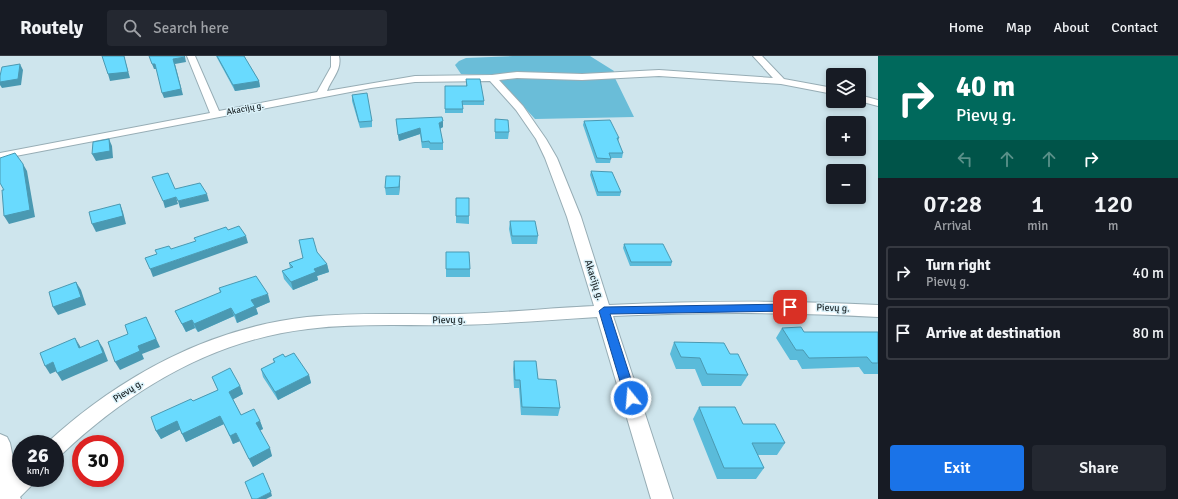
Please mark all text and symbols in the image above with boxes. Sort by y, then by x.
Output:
search box [107,10,387,46]
text: Routely [20,16,83,40]
icon: search [121,17,143,39]
text: Search here [153,19,229,37]
text: Home [949,19,984,36]
text: Map [1006,19,1031,36]
text: About [1053,19,1089,36]
text: Contact [1111,19,1158,36]
map controls [826,68,866,204]
button: layers [826,68,866,108]
text: 40 m [956,70,1015,104]
icon: right [890,72,942,124]
street label: Akacijų g. [225,100,265,118]
text: Pievų g. [956,104,1016,126]
button: + [826,116,866,156]
icon: left [954,148,976,170]
icon: ahead [996,148,1018,170]
icon: ahead [1038,148,1060,170]
icon: right [1080,148,1102,170]
button: − [826,164,866,204]
text: 07:28 [923,189,982,219]
text: 1 [1031,189,1044,219]
text: 120 [1094,189,1133,219]
text: Arrival [934,218,971,234]
text: min [1027,218,1048,234]
text: m [1108,218,1118,234]
text: Turn right [926,256,991,274]
street label: Akacijų g. [582,258,606,302]
icon: right [892,262,914,284]
text: 40 m [1133,264,1164,282]
text: Pievų g. [926,274,969,290]
pin [773,290,807,324]
icon: arrive [779,296,801,318]
street label: Pievų g. [816,301,850,315]
street label: Pievų g. [432,314,466,326]
icon: arrive [892,322,914,344]
text: Arrive at destination [926,324,1061,342]
text: 80 m [1133,324,1164,342]
street label: Pievų g. [111,377,146,405]
position arrow [610,377,652,419]
speed limit sign: 30 [72,435,124,487]
text: 26 [27,443,49,468]
button: Exit [890,445,1024,491]
button: Share [1032,445,1166,491]
text: km/h [27,465,49,477]

